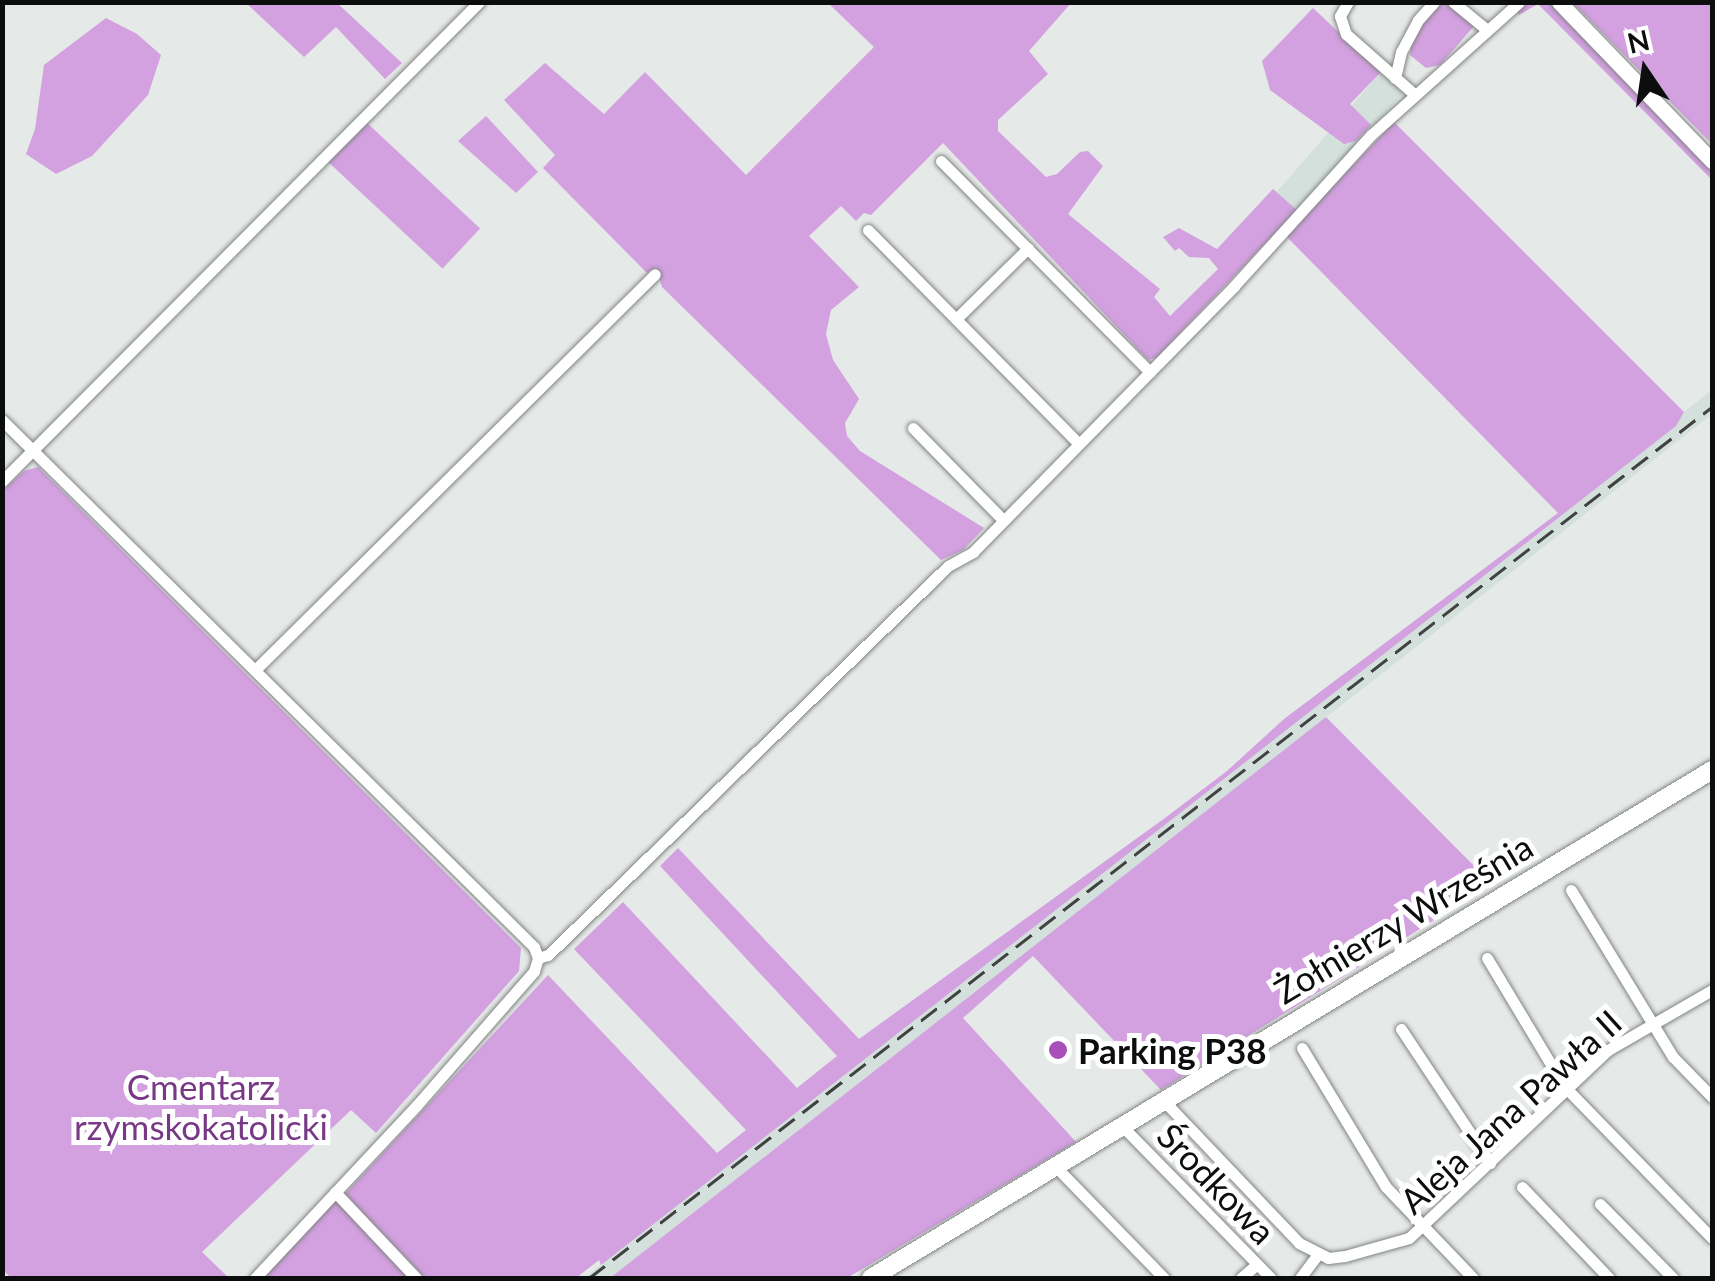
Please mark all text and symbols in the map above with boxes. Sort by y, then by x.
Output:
north arrow [1595,20,1695,120]
text: N [1624,22,1653,60]
street label: Żołnierzy Września [1266,824,1540,1012]
street label: Aleja Jana Pawła II [1390,1000,1630,1222]
place label: Parking P38 [1078,1029,1267,1071]
marker: Parking P38 [1047,1039,1069,1061]
park label: Cmentarz rzymskokatolicki [74,1065,328,1147]
street label: Środkowa [1149,1114,1285,1252]

